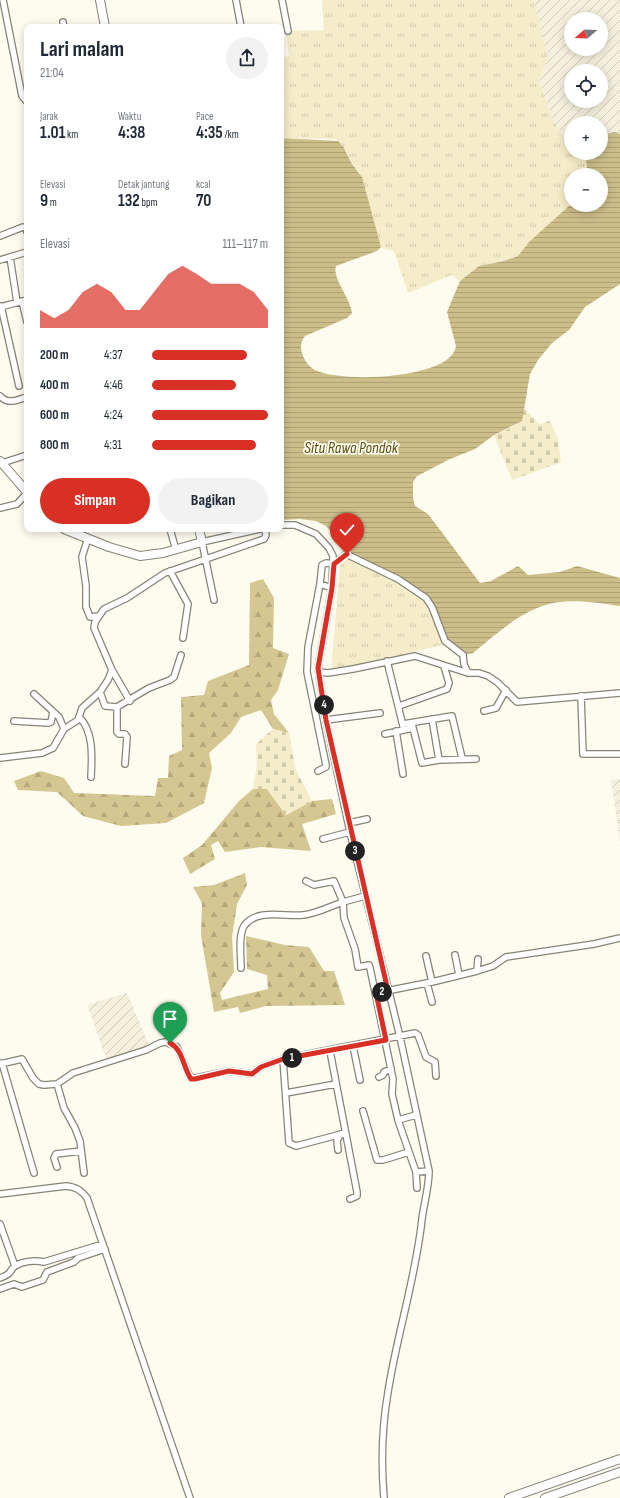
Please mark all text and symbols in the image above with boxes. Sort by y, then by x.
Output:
north arrow [564,12,608,56]
map controls [564,12,608,212]
text: Lari malam [40,36,124,63]
button: share [226,37,268,79]
button: locate [564,64,608,108]
text: 21:04 [40,65,64,81]
text: Jarak [40,110,58,123]
text: Waktu [118,110,141,123]
text: Pace [196,110,214,123]
button: + [564,116,608,160]
text: 1.01 [40,123,65,143]
text: 4:38 [118,123,145,143]
text: 4:35 [196,123,223,143]
text: km [65,128,78,141]
text: /km [223,128,239,141]
button: − [564,168,608,212]
text: Elevasi [40,178,65,191]
text: Detak jantung [118,178,169,191]
text: kcal [196,178,211,191]
text: 9 [40,191,48,211]
text: 132 [118,191,140,211]
text: 70 [196,191,211,211]
text: m [48,196,57,209]
text: bpm [140,196,158,209]
text: Elevasi [40,236,70,252]
text: 111–117 m [222,236,268,252]
text: 200 m [40,347,69,363]
text: 4:37 [104,347,123,363]
text: 400 m [40,377,69,393]
text: 4:46 [104,377,123,393]
text: 600 m [40,407,69,423]
text: 4:24 [104,407,123,423]
text: 800 m [40,437,69,453]
text: 4:31 [104,437,122,453]
water label: Situ Rawa Pondok [304,439,399,458]
button: Simpan [40,478,150,524]
button: Bagikan [158,478,268,524]
pin [330,513,364,554]
icon: check [336,519,358,541]
pin: 4 [314,695,334,715]
text: 4 [321,698,327,711]
pin: 3 [345,841,365,861]
text: 3 [353,844,357,857]
pin: 2 [372,982,392,1002]
text: 2 [380,985,384,998]
pin [153,1002,187,1043]
icon: arrive [159,1008,181,1030]
pin: 1 [282,1048,302,1068]
text: 1 [290,1051,294,1064]

